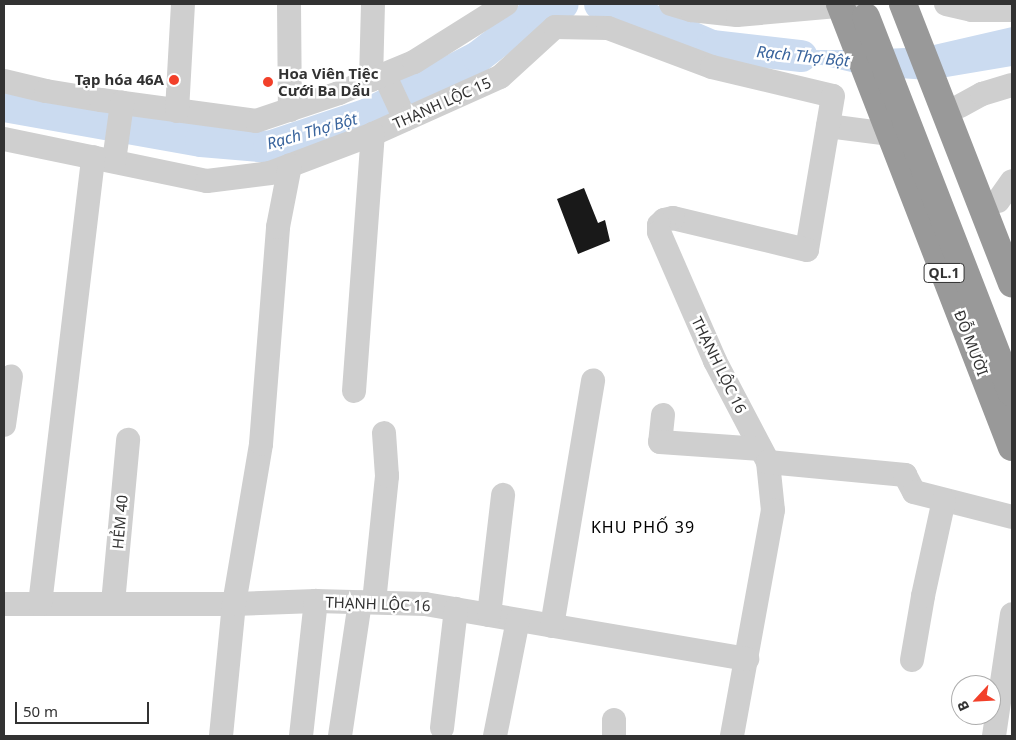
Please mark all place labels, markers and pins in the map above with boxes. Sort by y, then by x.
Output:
place label: Hoa Viên Tiệc Cưới Ba Dẩu [278,64,378,99]
place label: Tạp hóa 46A [75,71,164,89]
marker: Tạp hóa 46A [168,74,180,86]
marker: Hoa Viên Tiệc Cưới Ba Dẩu [262,76,274,88]

